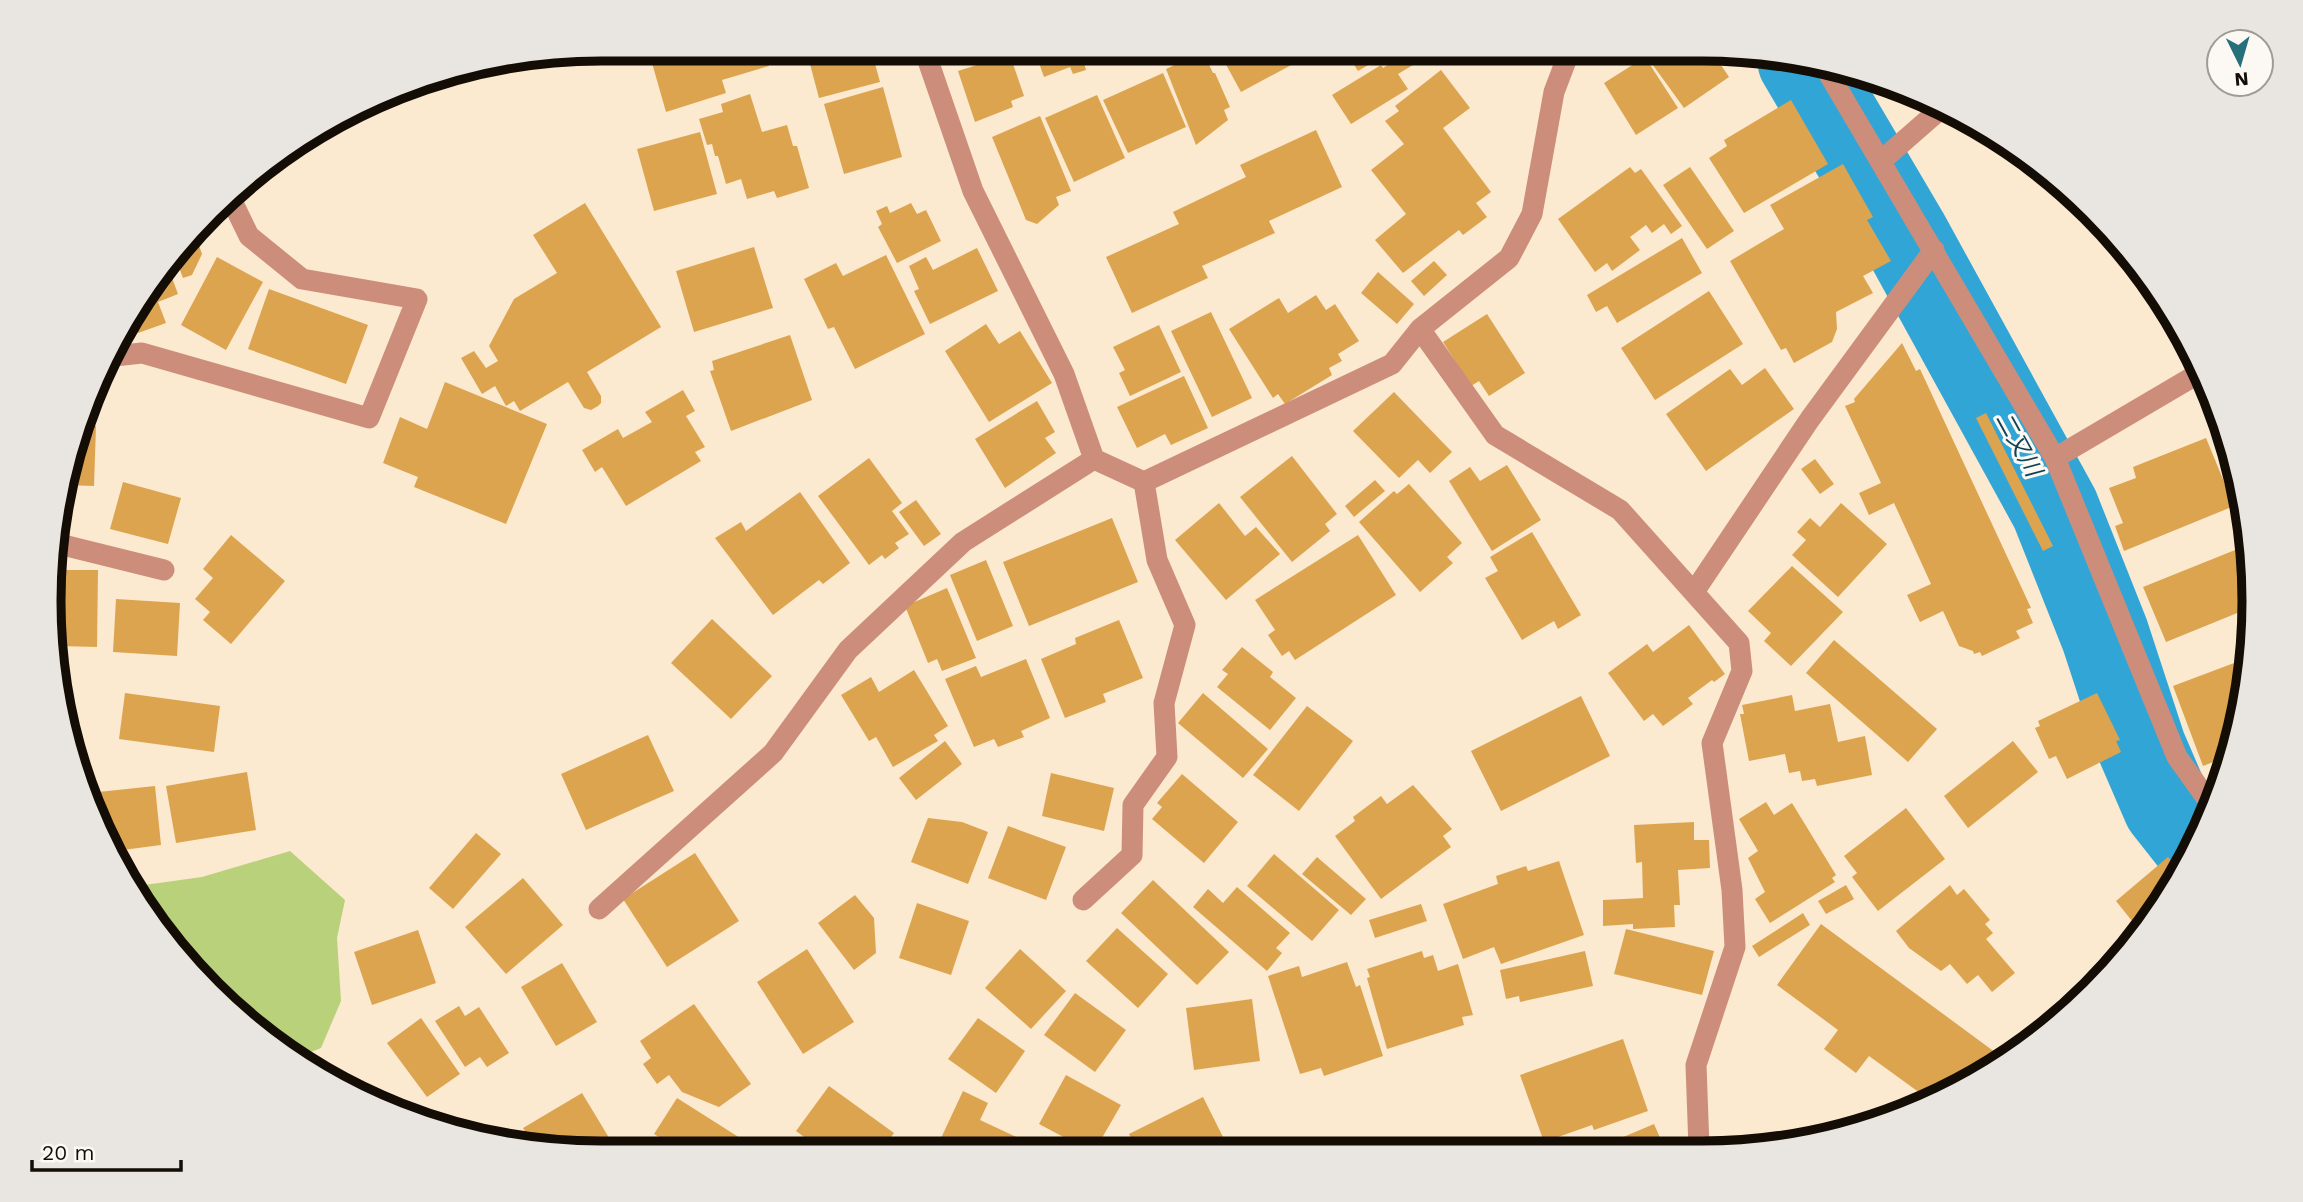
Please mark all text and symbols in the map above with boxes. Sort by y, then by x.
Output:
north arrow [2205,28,2275,98]
text: N [2233,67,2249,92]
water label: 二又川 [1990,408,2049,484]
scale bar [32,1128,180,1172]
text: 20 m [42,1140,94,1165]

